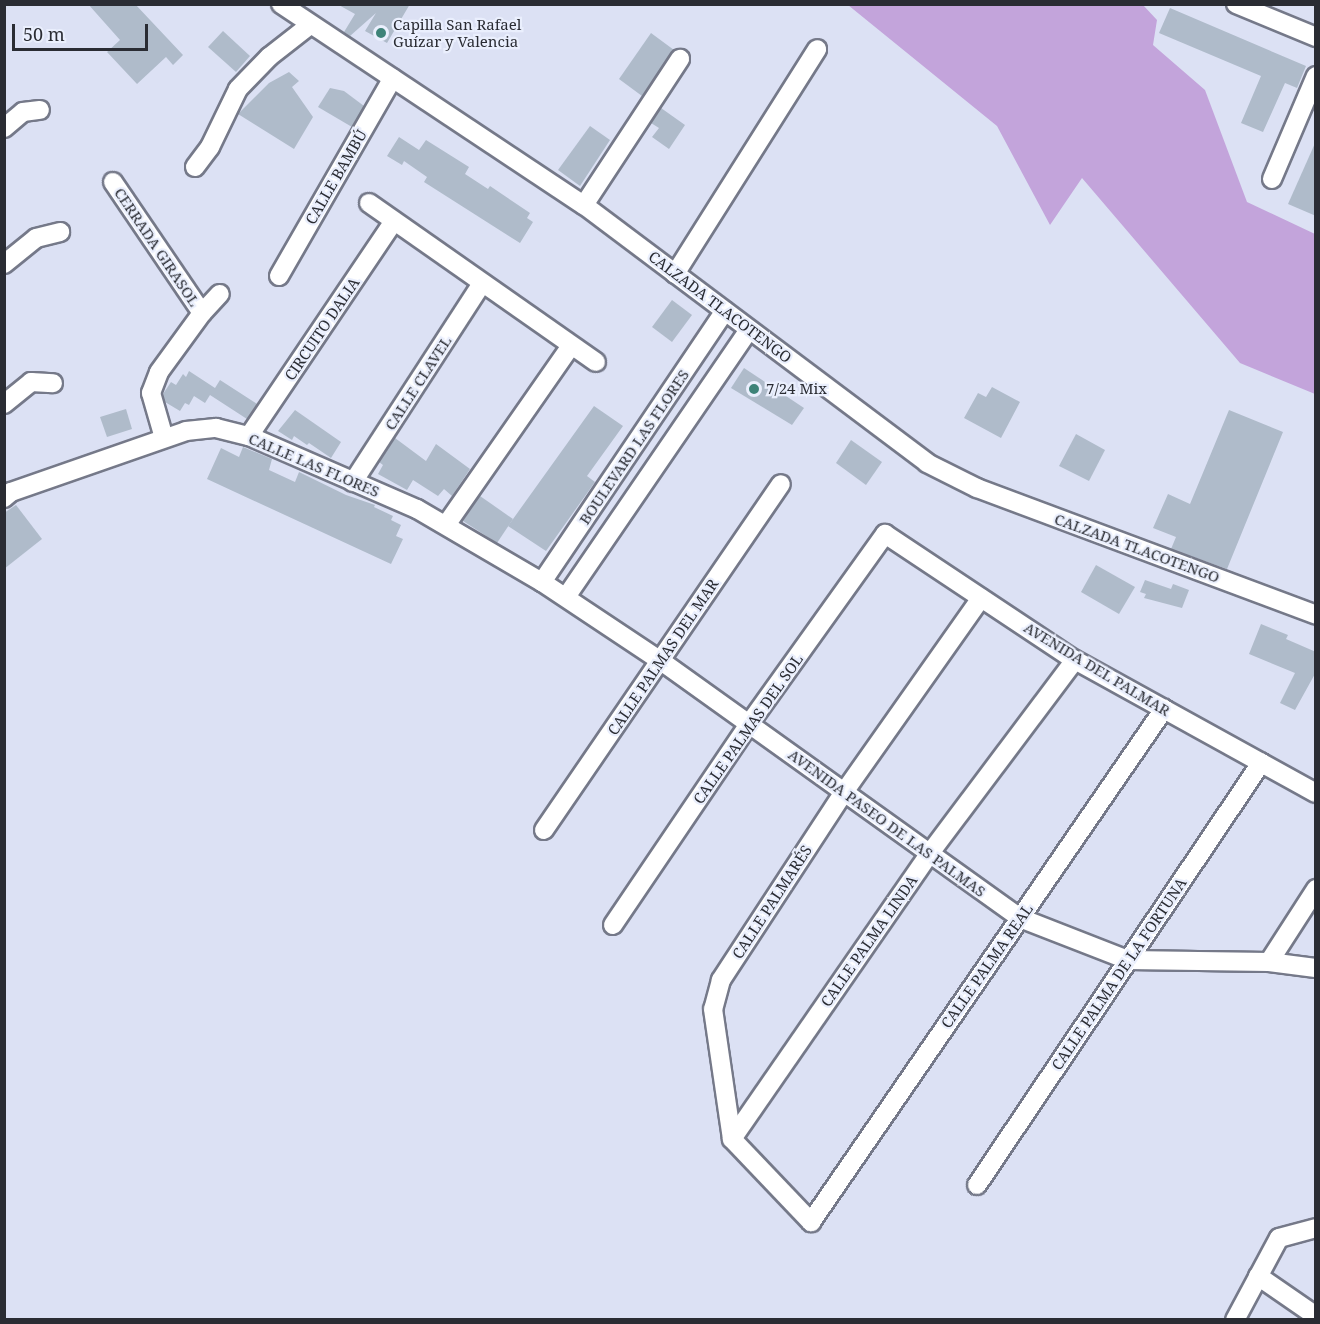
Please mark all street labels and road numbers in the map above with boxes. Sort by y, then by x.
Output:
street label: CALLE BAMBÚ [302,126,370,228]
street label: CERRADA GIRASOL [111,184,203,310]
street label: CALZADA TLACOTENGO [645,247,795,367]
street label: CIRCUITO DALIA [281,274,363,384]
street label: CALLE CLAVEL [381,333,455,433]
street label: BOULEVARD LAS FLORES [575,366,693,528]
street label: CALLE LAS FLORES [246,429,382,501]
street label: CALZADA TLACOTENGO [1052,510,1222,586]
street label: CALLE PALMAS DEL MAR [604,575,722,739]
street label: AVENIDA DEL PALMAR [1021,618,1173,720]
street label: CALLE PALMAS DEL SOL [689,651,807,807]
street label: AVENIDA PASEO DE LAS PALMAS [785,745,989,901]
street label: CALLE PALMARÉS [729,842,815,962]
street label: CALLE PALMA LINDA [817,872,921,1010]
street label: CALLE PALMA DE LA FORTUNA [1048,874,1190,1074]
street label: CALLE PALMA REAL [937,900,1037,1032]

